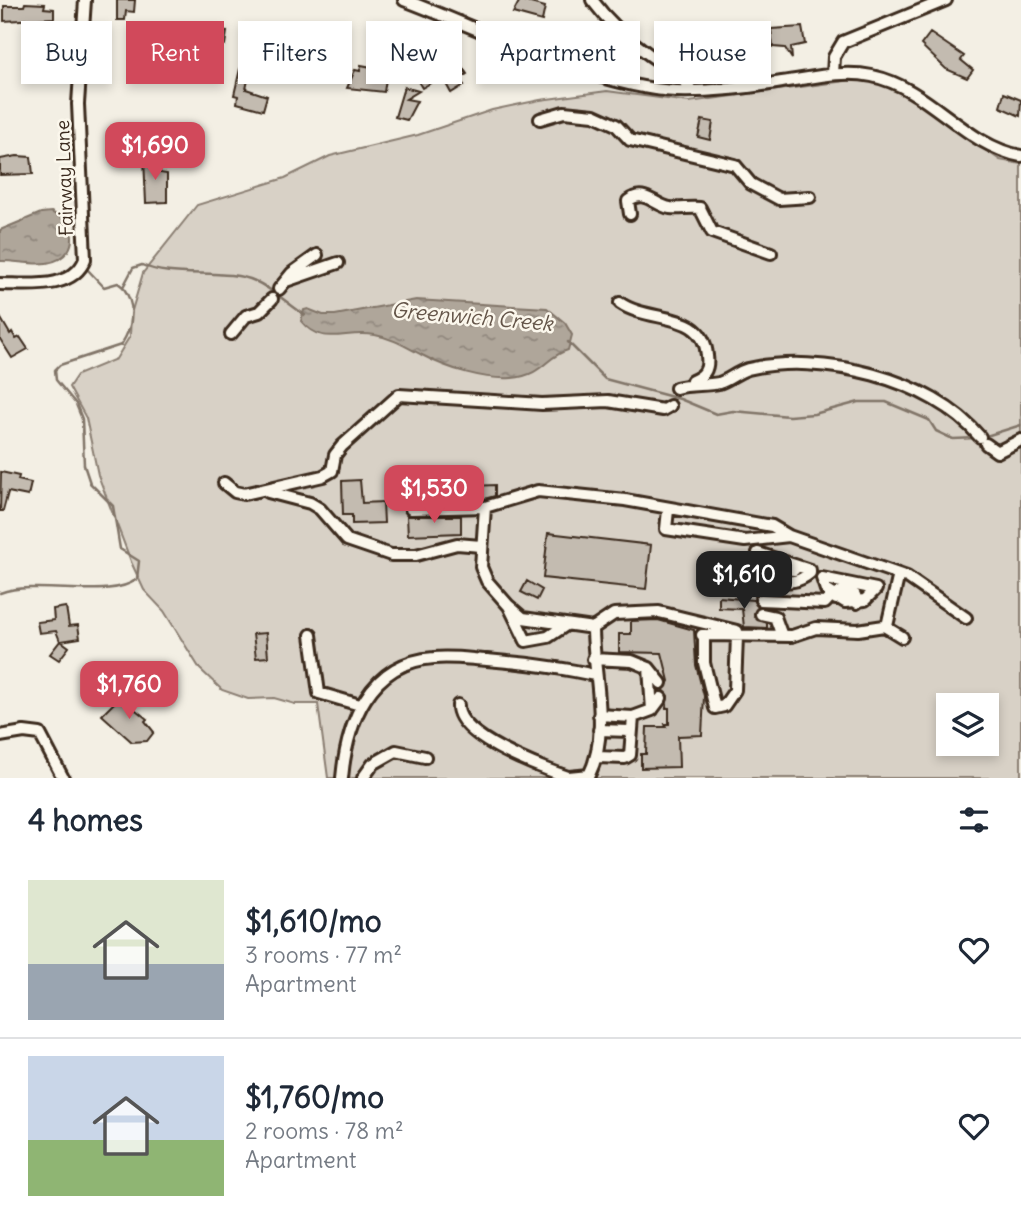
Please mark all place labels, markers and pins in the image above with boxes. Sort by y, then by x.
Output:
pin: $1,690 [98,122,212,182]
pin: $1,530 [377,466,491,525]
pin: $1,610 [687,552,801,611]
pin: $1,760 [72,662,186,721]

